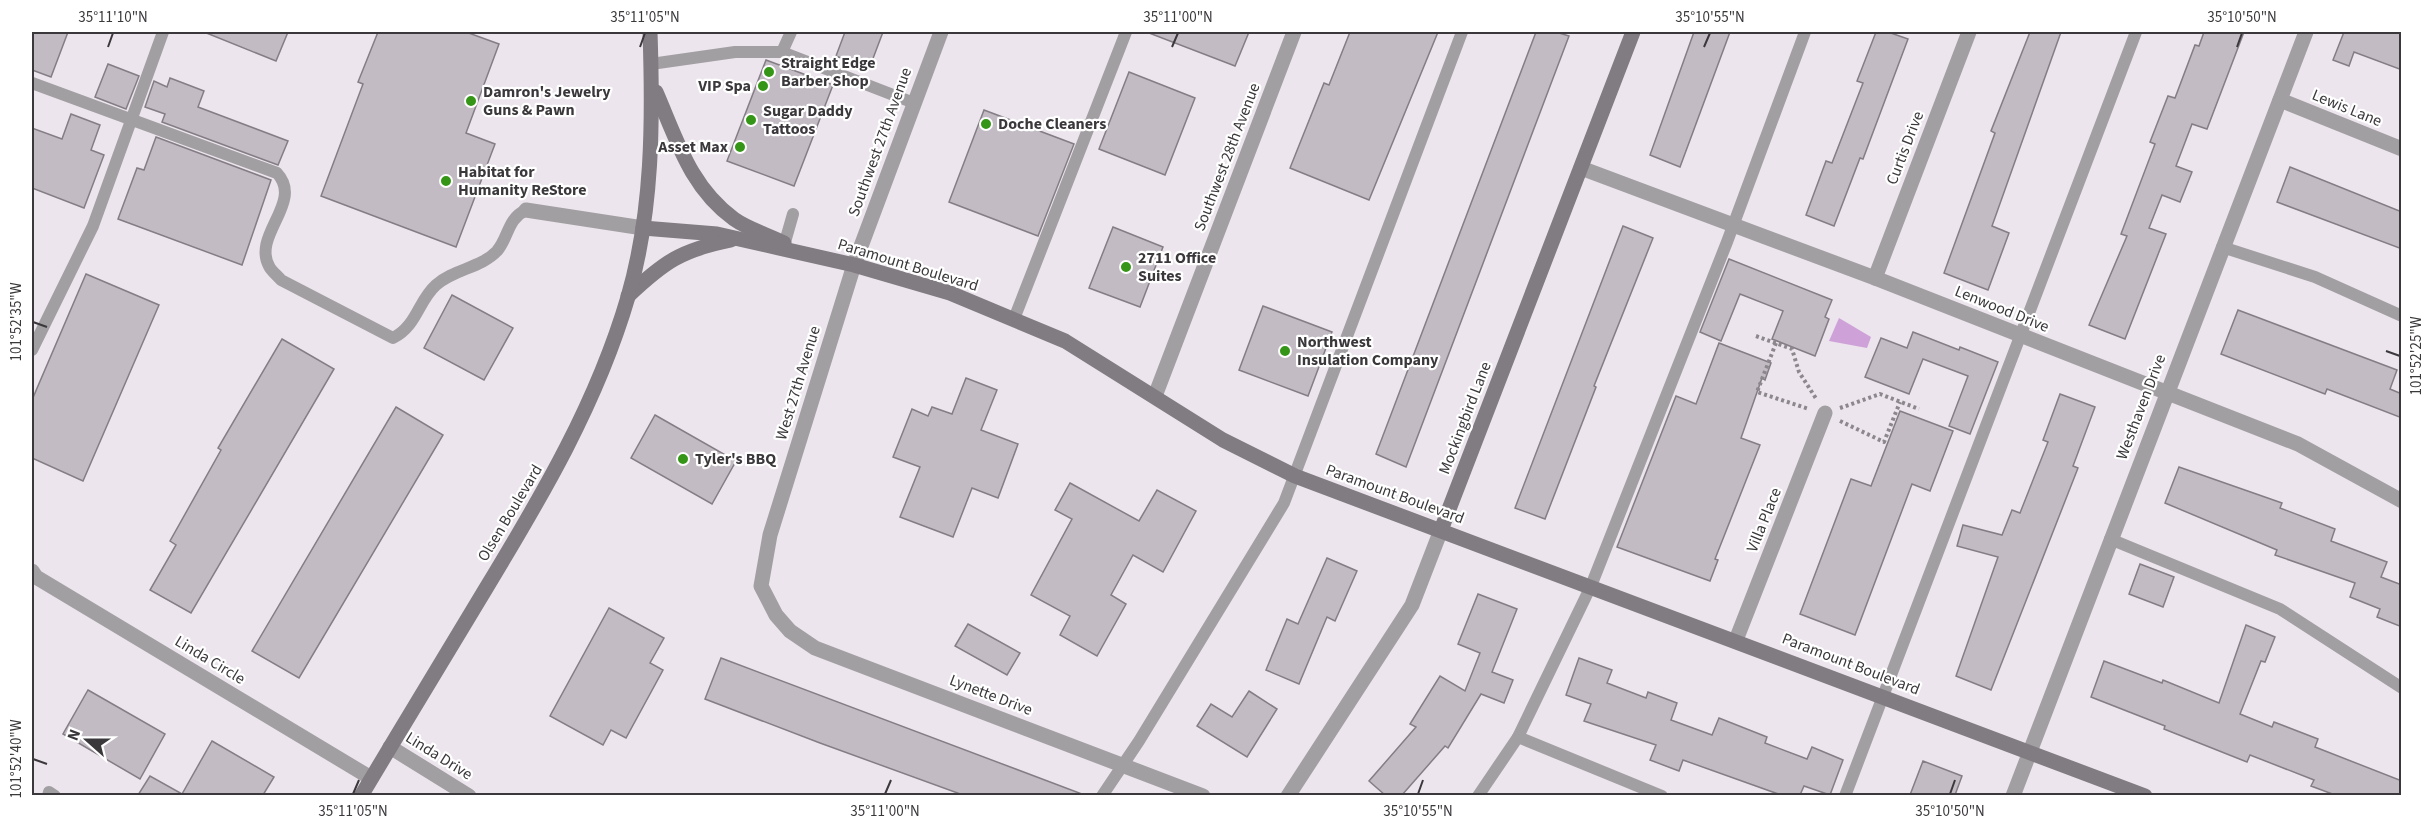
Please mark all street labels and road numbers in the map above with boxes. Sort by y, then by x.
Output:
street label: Southwest 27th Avenue [843,64,917,219]
street label: Southwest 28th Avenue [1189,80,1265,234]
street label: Lewis Lane [2309,84,2385,132]
street label: Curtis Drive [1881,108,1929,188]
street label: Paramount Boulevard [835,233,981,297]
street label: Lenwood Drive [1952,280,2052,338]
street label: West 27th Avenue [770,323,826,443]
street label: Westhaven Drive [2111,351,2171,463]
street label: Mockingbird Lane [1433,358,1497,478]
street label: Paramount Boulevard [1323,459,1467,529]
street label: Olsen Boulevard [472,460,548,566]
street label: Villa Place [1741,484,1787,556]
street label: Paramount Boulevard [1779,628,1923,700]
street label: Linda Circle [171,630,249,690]
street label: Lynette Drive [946,669,1036,721]
street label: Linda Drive [401,727,477,785]

